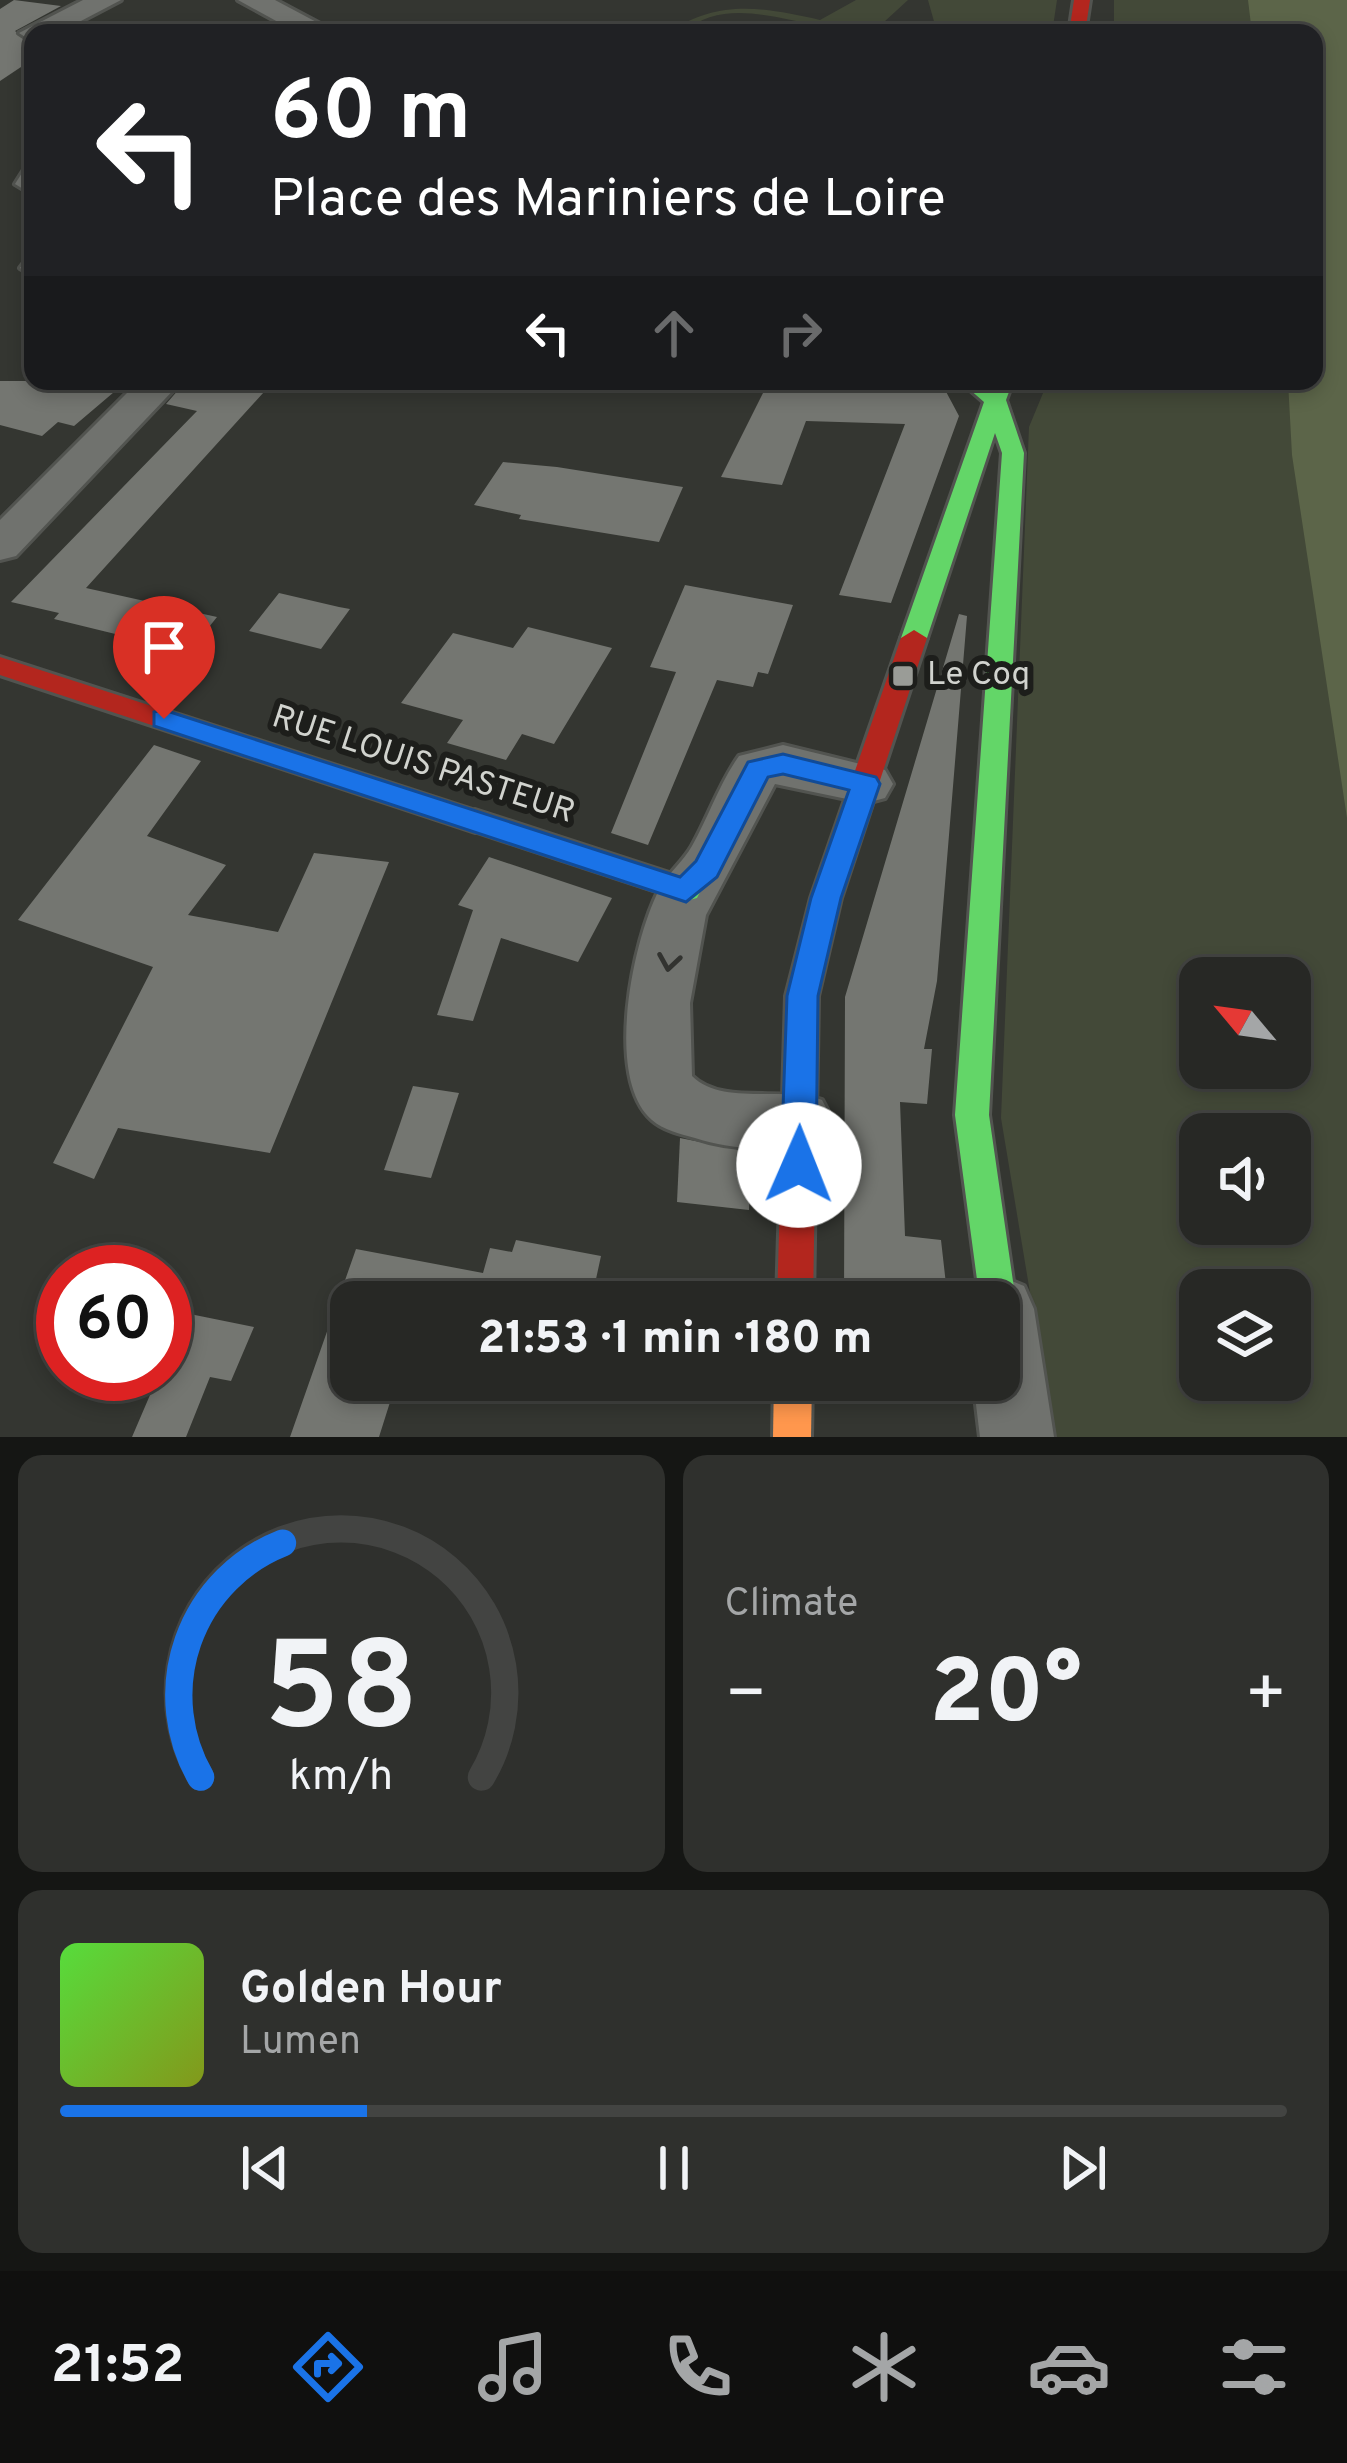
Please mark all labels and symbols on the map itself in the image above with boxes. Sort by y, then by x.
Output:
pin [113,596,215,719]
place label: Le Coq [927,655,1030,697]
marker: Le Coq [890,663,916,689]
street label: RUE LOUIS PASTEUR [266,697,580,835]
one-way arrow [657,952,683,972]
north arrow [1179,957,1311,1089]
position arrow [736,1102,862,1228]
speed limit sign: 60 [36,1245,192,1401]

